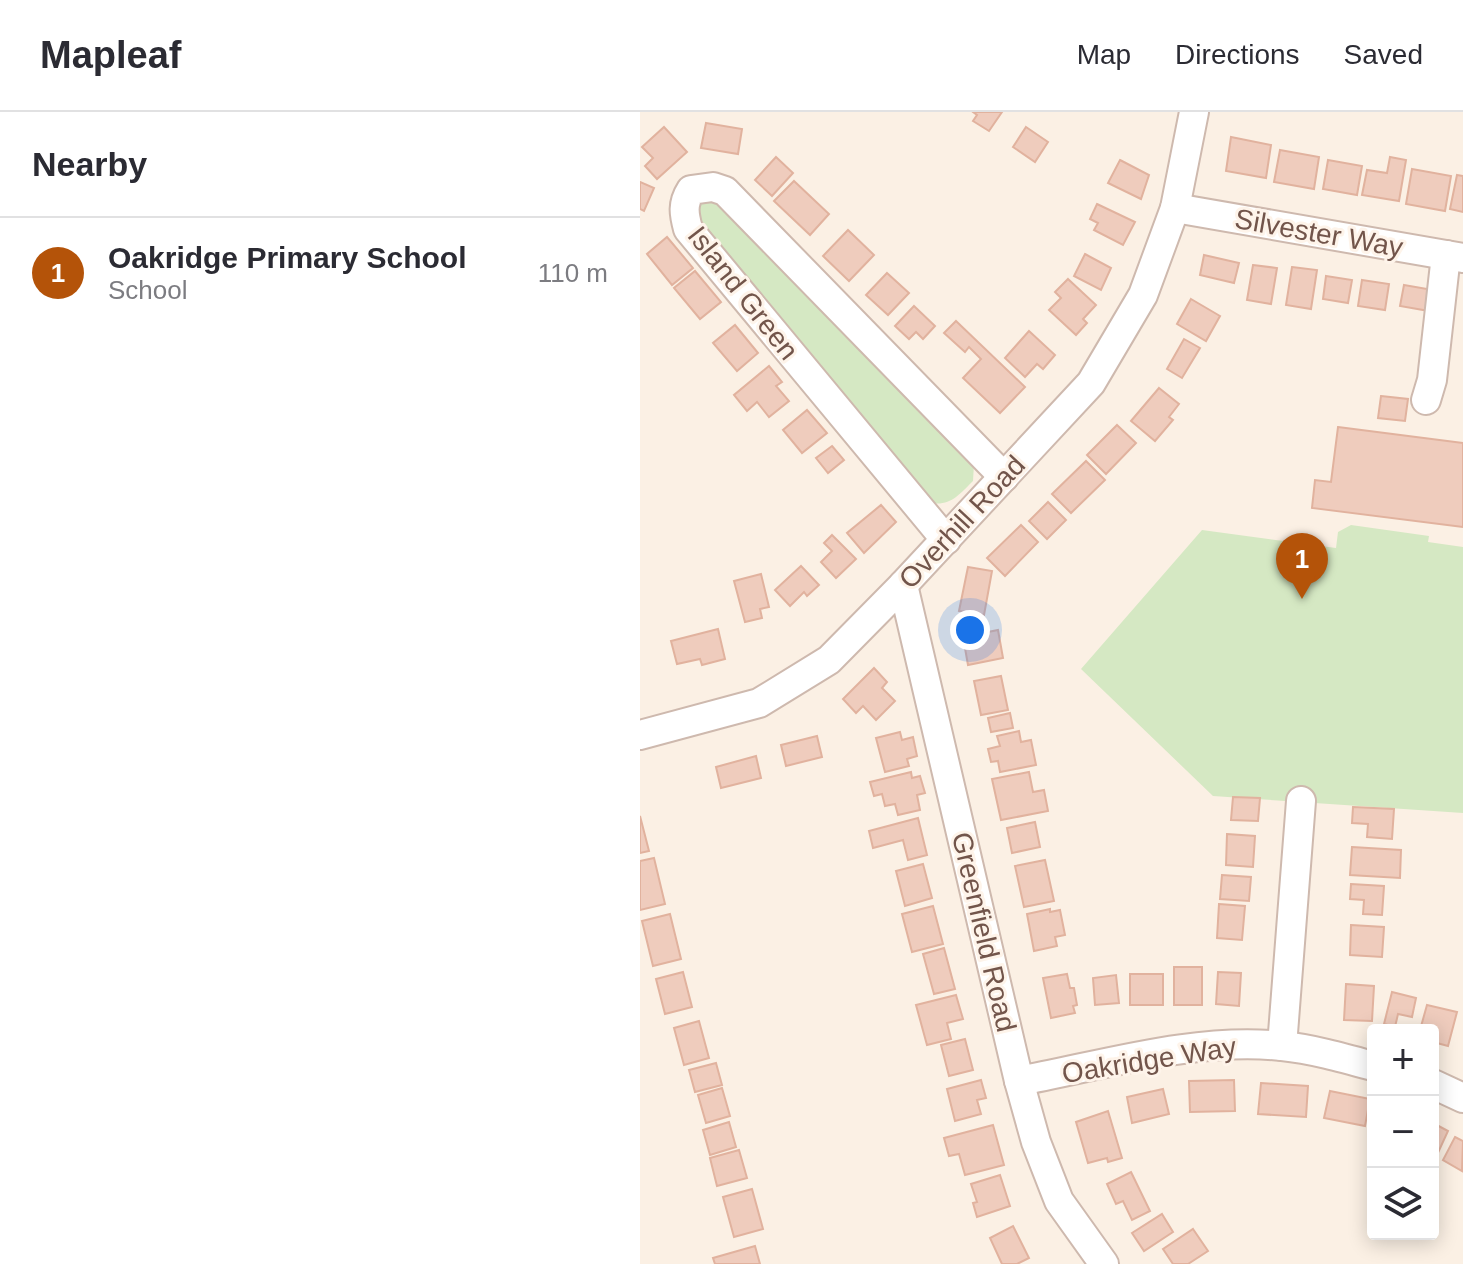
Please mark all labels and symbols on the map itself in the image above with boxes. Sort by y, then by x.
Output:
street label: Silvester Way [1233,203,1405,263]
street label: Island Green [681,220,805,366]
street label: Overhill Road [893,449,1031,595]
pin: 1 [1276,533,1328,599]
your location [950,610,990,650]
street label: Greenfield Road [946,829,1022,1035]
street label: Oakridge Way [1059,1031,1239,1089]

